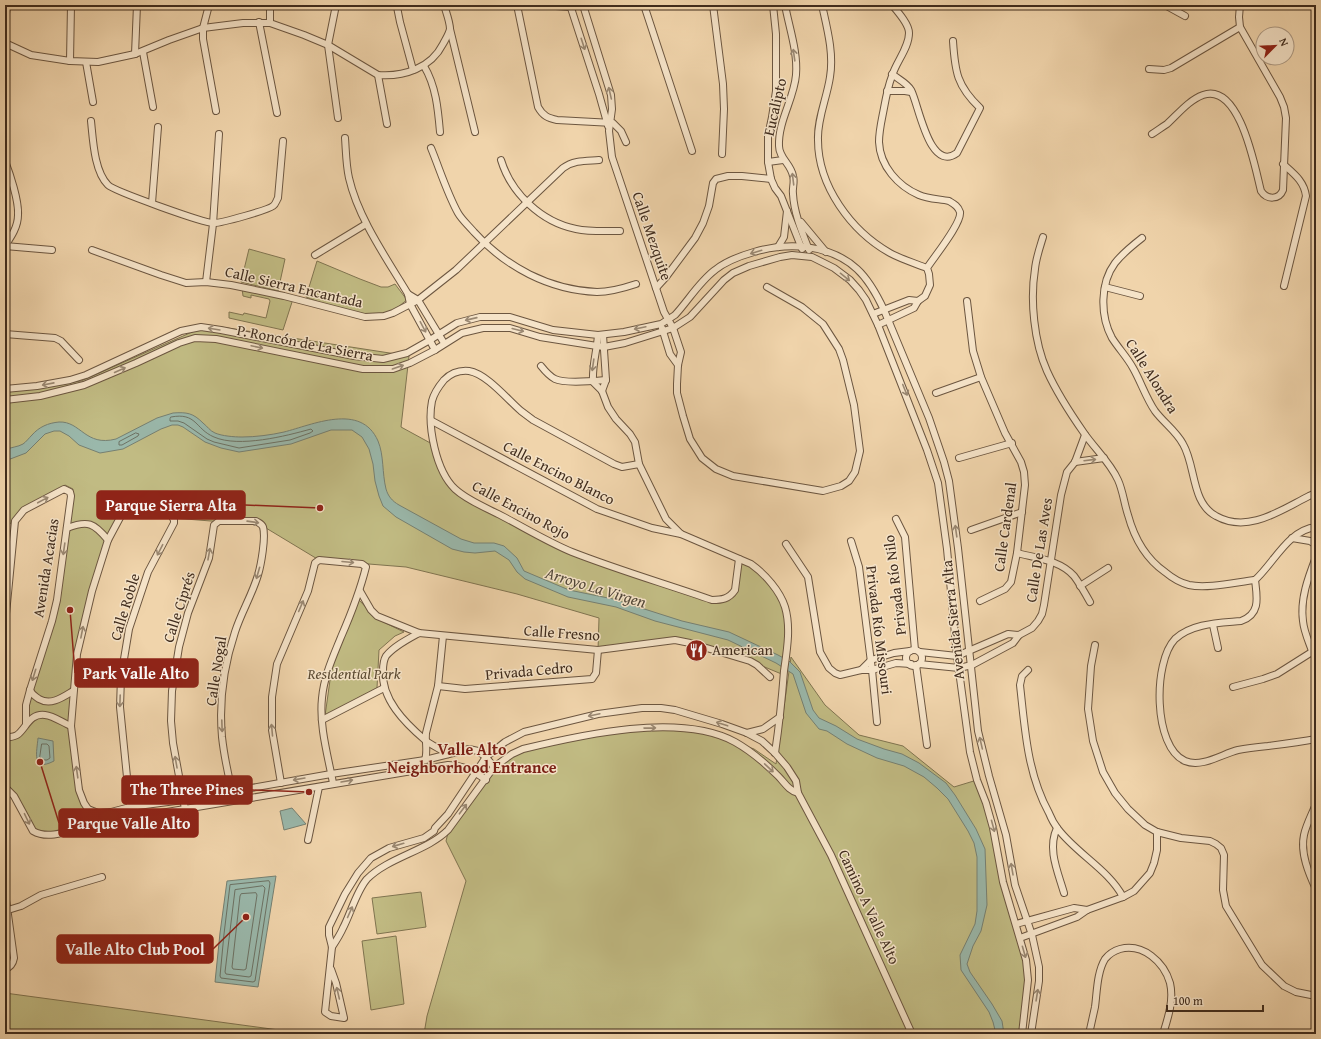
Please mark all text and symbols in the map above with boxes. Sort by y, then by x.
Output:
north arrow [1255,26,1295,66]
text: N [1275,35,1293,49]
one-way arrow [579,37,587,49]
one-way arrow [790,49,798,62]
street label: Eucalipto [758,75,791,138]
one-way arrow [606,87,614,100]
one-way arrow [789,173,797,186]
street label: Calle Mezquite [627,189,677,283]
one-way arrow [750,248,762,256]
street label: Calle Sierra Encantada [223,260,365,313]
one-way arrow [839,272,850,281]
one-way arrow [465,315,478,323]
street label: P. Roncón de La Sierra [235,319,375,366]
one-way arrow [420,321,427,333]
one-way arrow [207,325,220,333]
one-way arrow [634,325,647,333]
one-way arrow [511,327,524,335]
street label: Calle Alondra [1121,334,1184,417]
one-way arrow [250,343,263,351]
one-way arrow [589,358,597,371]
one-way arrow [391,363,404,370]
one-way arrow [114,366,126,373]
one-way arrow [42,380,55,388]
one-way arrow [901,384,909,396]
street label: Calle Encino Blanco [500,435,619,510]
one-way arrow [1083,456,1096,464]
street label: Calle Encino Rojo [469,475,574,544]
street label: Calle Cardenal [988,481,1021,573]
callout: Parque Sierra Alta [97,491,245,519]
text: Parque Sierra Alta [105,493,237,517]
one-way arrow [37,496,49,504]
street label: Calle De Las Aves [1020,496,1057,604]
street label: Avenida Acacias [27,517,64,619]
one-way arrow [246,518,259,526]
one-way arrow [952,525,960,538]
street label: Privada Río Nilo [878,533,911,636]
one-way arrow [60,542,68,555]
one-way arrow [155,544,163,556]
one-way arrow [206,547,214,560]
one-way arrow [341,559,354,566]
street label: Avenida Sierra Alta [936,559,969,681]
water label: Arroyo La Virgen [542,560,649,614]
street label: Privada Río Missouri [861,564,898,695]
one-way arrow [253,567,261,580]
street label: Calle Ciprés [157,569,200,645]
street label: Calle Roble [104,571,145,643]
one-way arrow [298,600,305,612]
street label: Calle Fresno [523,619,601,646]
one-way arrow [78,626,86,639]
street label: Calle Nogal [200,635,231,707]
restaurant icon: American [683,637,709,663]
place label: American [712,639,774,660]
street label: Privada Cedro [484,656,574,685]
callout: Park Valle Alto [75,659,198,687]
text: Park Valle Alto [83,661,190,685]
park label: Residential Park [306,663,401,684]
one-way arrow [30,668,37,681]
one-way arrow [116,694,124,707]
one-way arrow [588,711,601,719]
one-way arrow [218,719,226,732]
one-way arrow [715,720,728,727]
one-way arrow [269,724,276,737]
one-way arrow [643,724,656,732]
district label: Valle Alto Neighborhood Entrance [387,737,557,779]
one-way arrow [976,737,984,750]
one-way arrow [172,755,180,768]
one-way arrow [764,763,774,772]
one-way arrow [73,766,81,779]
callout: The Three Pines [122,776,252,804]
one-way arrow [293,776,306,784]
text: The Three Pines [130,777,244,801]
one-way arrow [341,777,354,785]
one-way arrow [459,804,468,815]
callout: Parque Valle Alto [59,809,198,837]
text: Parque Valle Alto [67,811,191,835]
one-way arrow [24,813,31,825]
one-way arrow [989,819,997,832]
one-way arrow [392,842,405,849]
street label: Camino A Valle Alto [834,846,905,968]
one-way arrow [1008,863,1016,876]
one-way arrow [347,907,354,919]
callout: Valle Alto Club Pool [57,935,213,963]
text: Valle Alto Club Pool [65,937,205,961]
one-way arrow [1021,945,1028,958]
one-way arrow [334,987,342,1000]
scale bar [1167,987,1263,1013]
one-way arrow [1033,989,1041,1002]
text: 100 m [1173,992,1203,1009]

